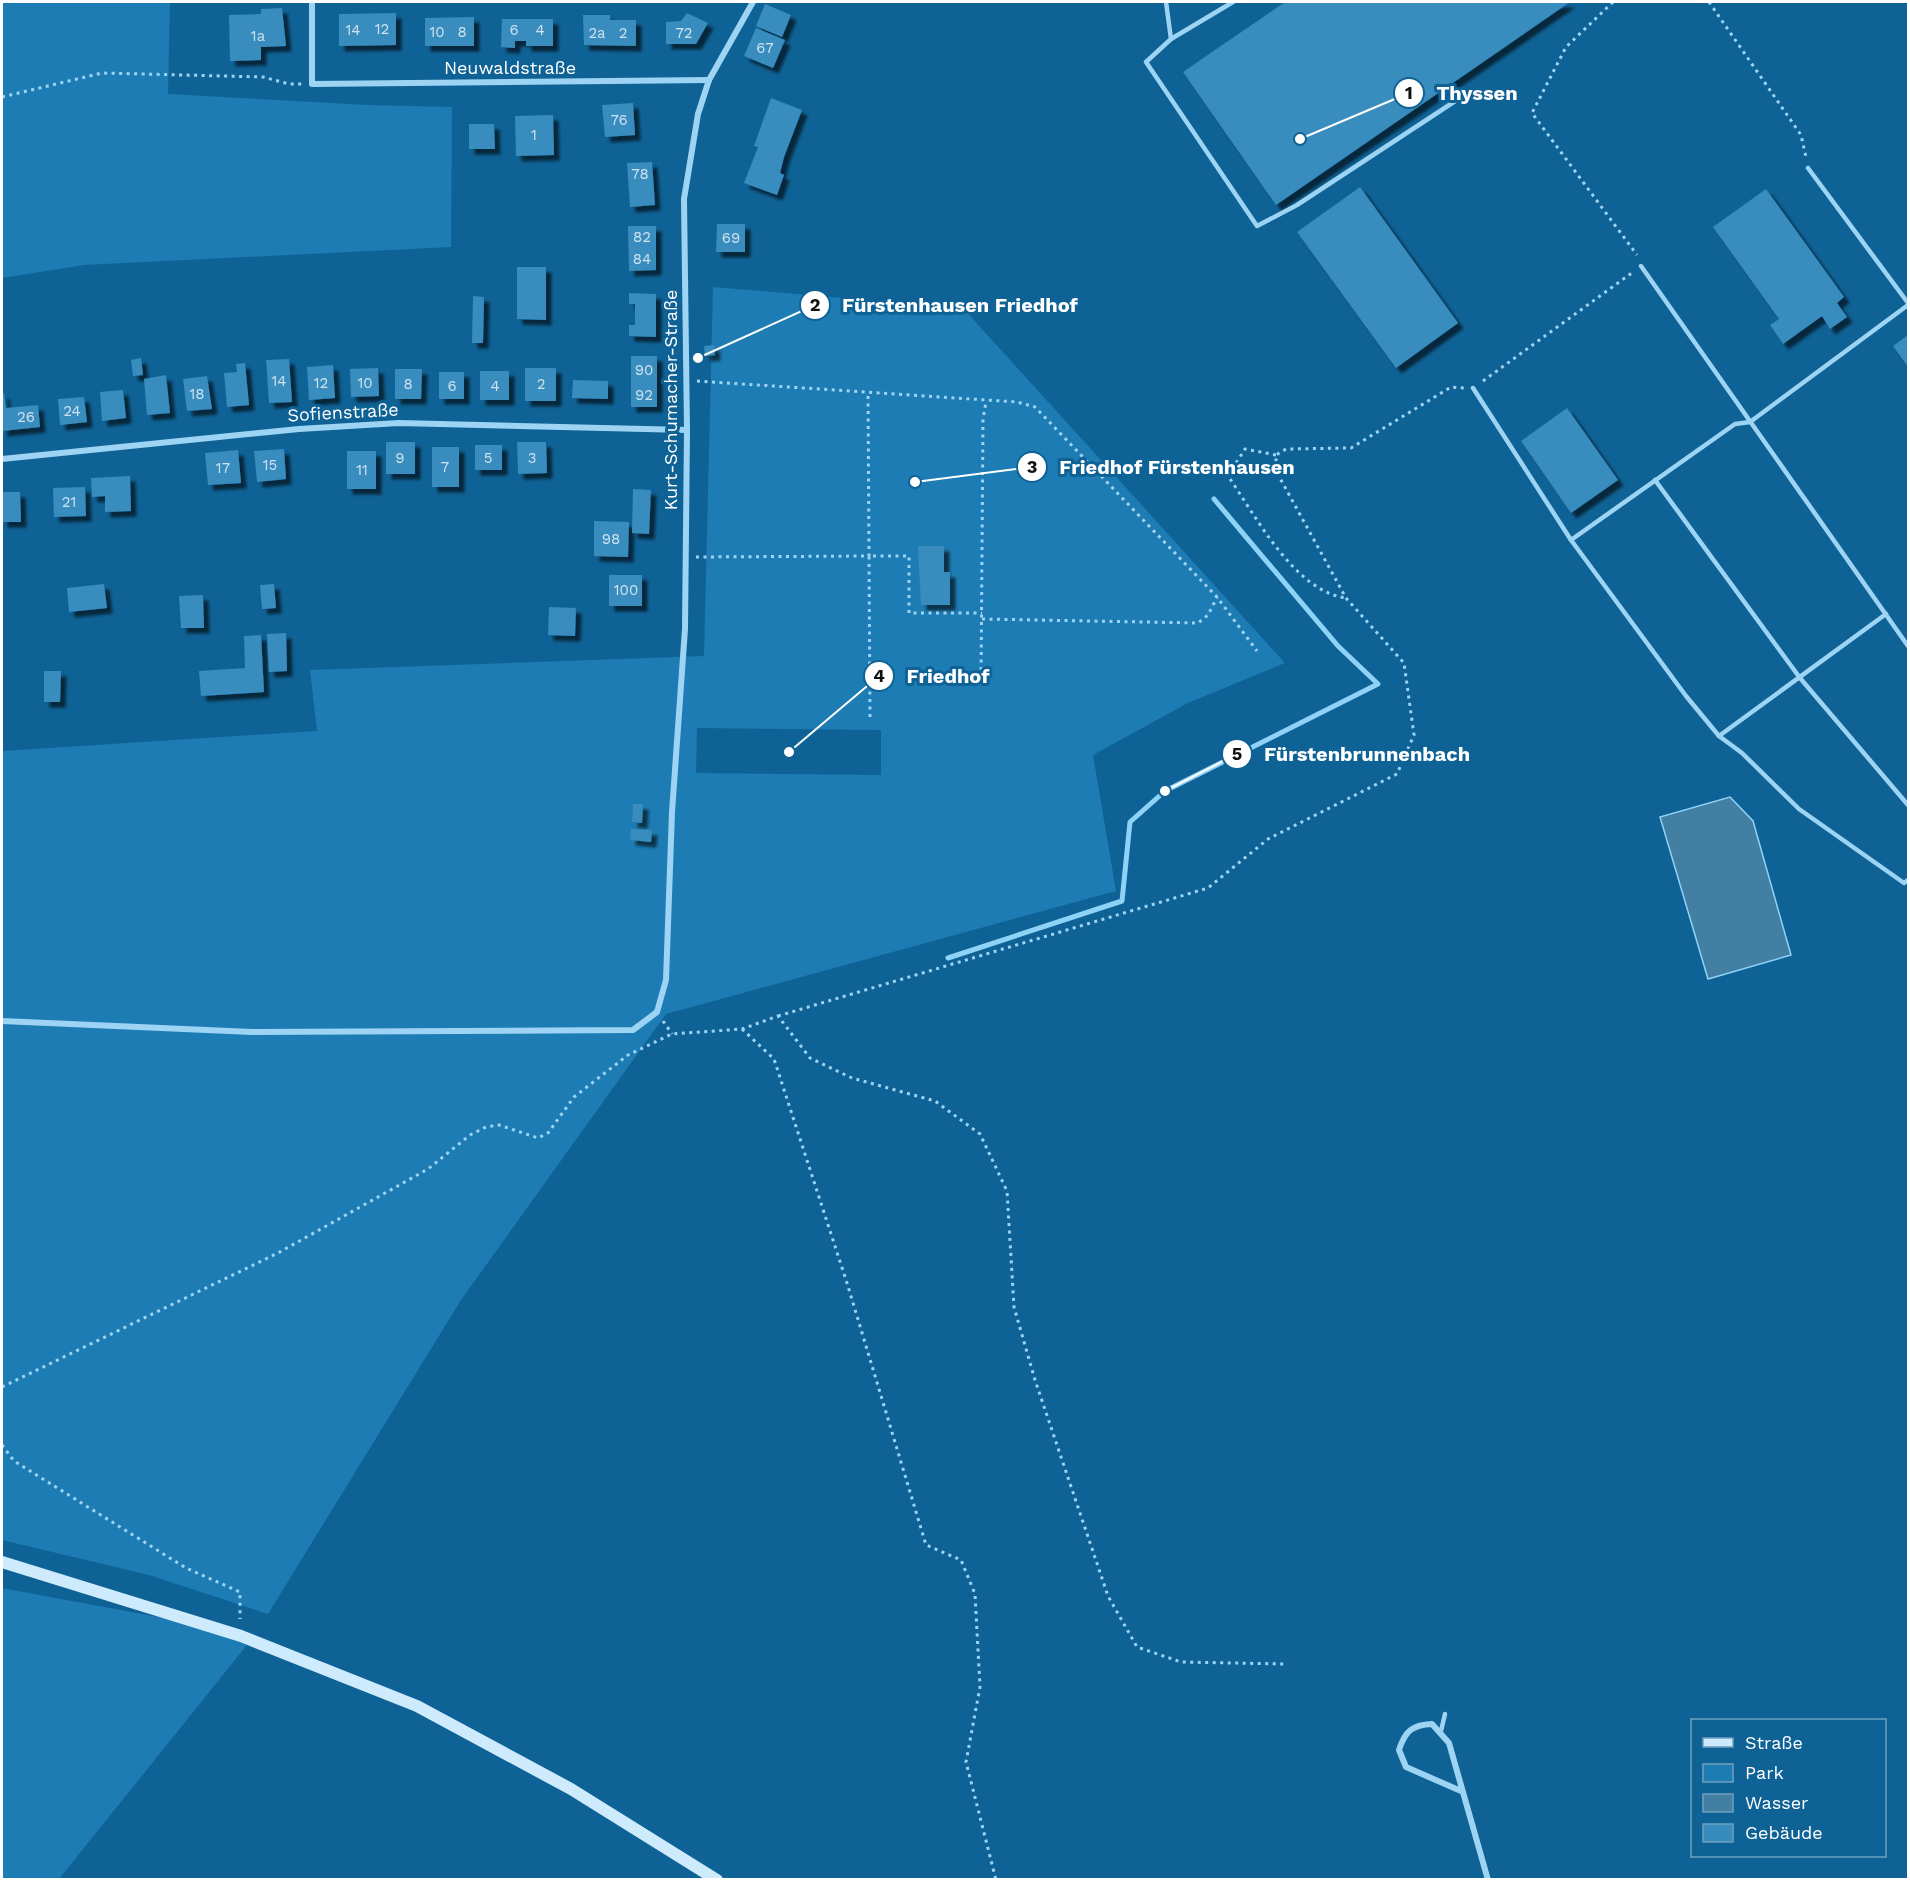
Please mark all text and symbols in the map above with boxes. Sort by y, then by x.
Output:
house number: 12 [375,20,389,38]
house number: 14 [345,21,361,39]
house number: 6 [509,21,519,39]
house number: 4 [535,21,545,39]
house number: 10 [429,23,445,41]
house number: 8 [457,23,467,41]
house number: 2a [588,24,606,42]
house number: 2 [619,24,627,42]
house number: 72 [675,24,693,42]
house number: 1a [251,27,266,45]
house number: 67 [756,39,774,57]
street label: Neuwaldstraße [444,57,576,78]
callout: Thyssen [1394,74,1529,112]
text: Thyssen [1436,81,1518,105]
text: 1 [1405,82,1413,103]
house number: 76 [610,111,628,129]
house number: 1 [531,126,537,144]
house number: 78 [631,165,649,183]
house number: 82 [633,228,651,246]
house number: 69 [722,229,740,247]
house number: 84 [633,250,651,268]
callout: Fürstenhausen Friedhof [800,286,1090,324]
street label: Kurt-Schumacher-Straße [660,290,681,510]
text: Fürstenhausen Friedhof [842,293,1079,317]
text: 2 [810,294,820,315]
house number: 90 [635,361,653,379]
house number: 14 [271,372,287,390]
house number: 12 [314,374,328,392]
house number: 10 [357,374,373,392]
house number: 8 [403,375,413,393]
house number: 2 [537,375,545,393]
house number: 6 [447,377,457,395]
house number: 4 [490,377,500,395]
house number: 18 [189,385,205,403]
house number: 92 [635,386,653,404]
street label: Sofienstraße [287,399,399,425]
house number: 24 [63,402,81,420]
house number: 26 [17,408,35,426]
callout: Friedhof Fürstenhausen [1017,448,1307,486]
house number: 9 [395,449,405,467]
house number: 5 [484,449,492,467]
house number: 3 [528,449,536,467]
text: Friedhof Fürstenhausen [1059,455,1295,479]
house number: 15 [263,456,277,474]
text: 3 [1027,456,1037,477]
house number: 7 [441,458,449,476]
house number: 17 [216,459,230,477]
house number: 11 [356,461,368,479]
house number: 21 [62,493,76,511]
house number: 98 [602,530,620,548]
house number: 100 [614,581,638,599]
callout: Friedhof [864,657,1001,695]
text: Friedhof [906,664,990,688]
text: 4 [873,665,885,686]
callout: Fürstenbrunnenbach [1222,735,1482,773]
text: Fürstenbrunnenbach [1264,742,1470,766]
text: 5 [1232,743,1242,764]
legend [1691,1719,1886,1857]
text: Straße [1745,1732,1803,1753]
text: Park [1745,1762,1784,1783]
text: Wasser [1745,1792,1808,1813]
text: Gebäude [1745,1822,1823,1843]

